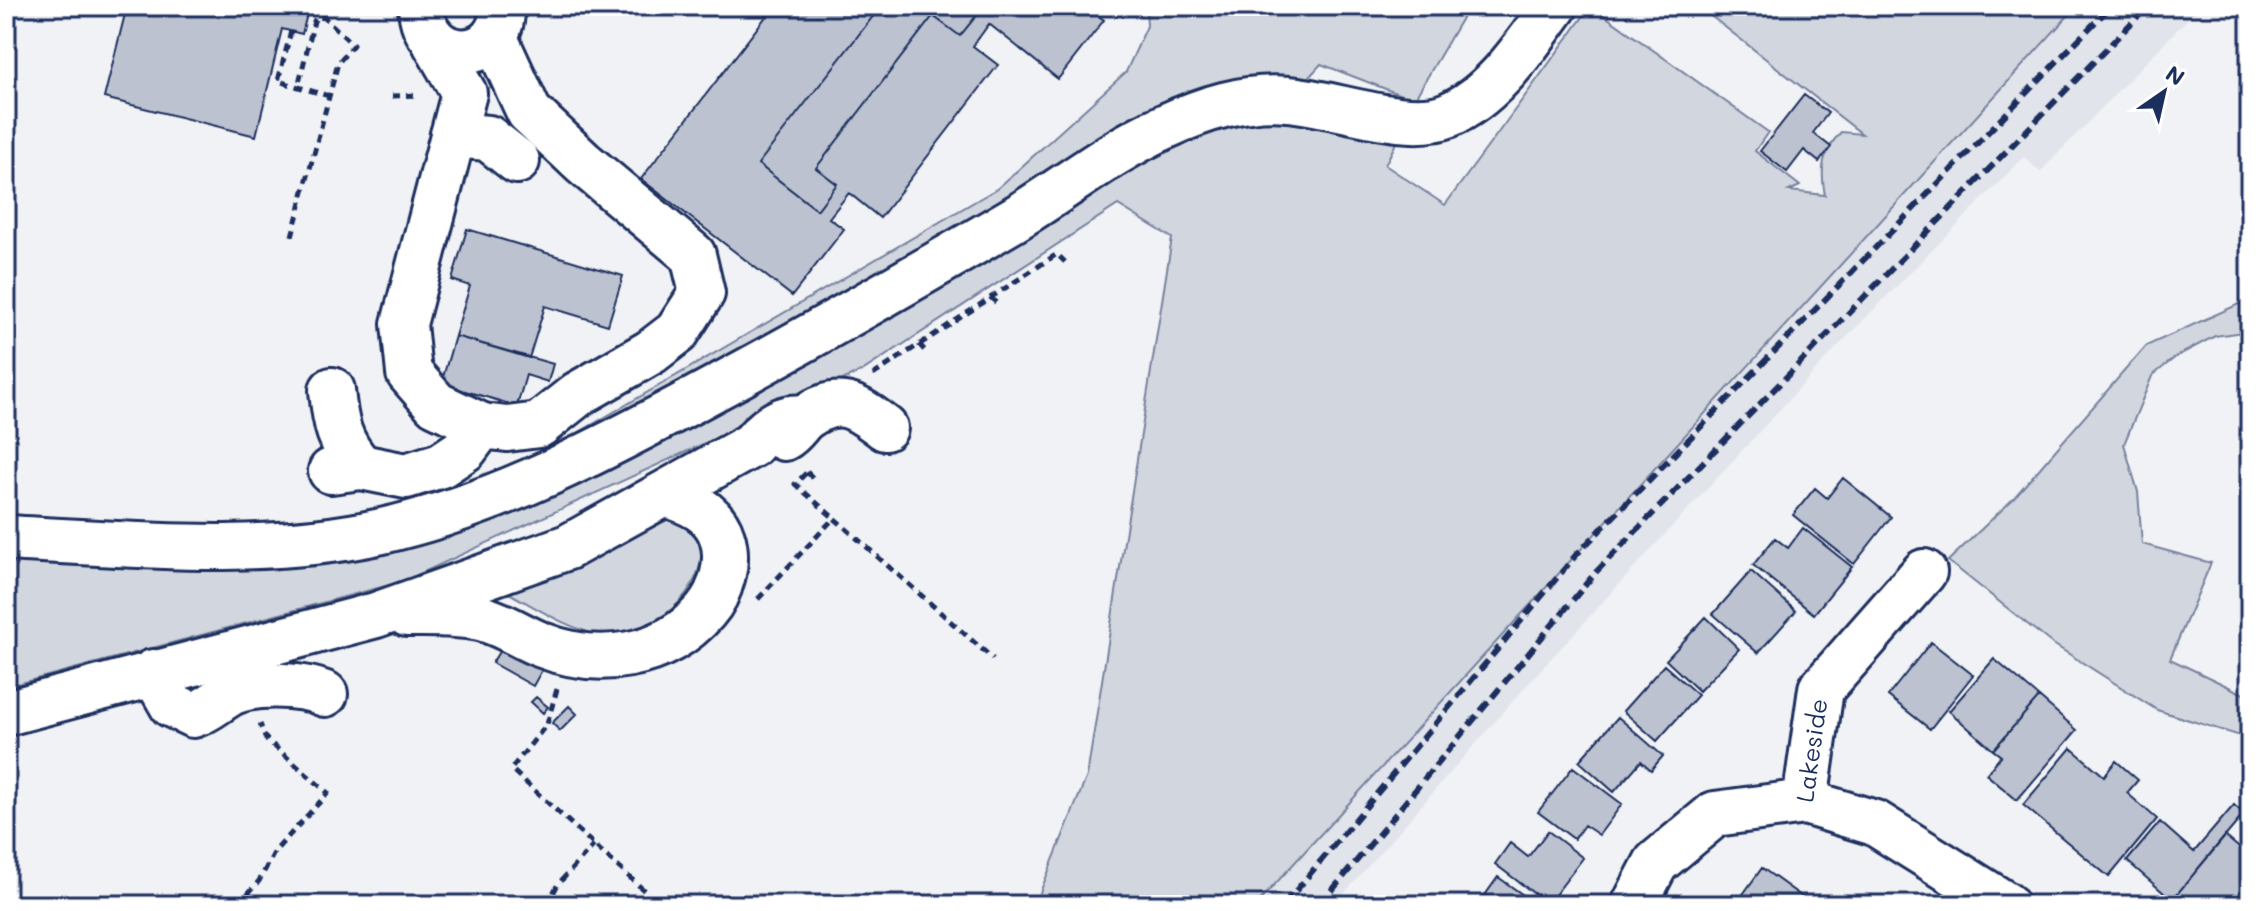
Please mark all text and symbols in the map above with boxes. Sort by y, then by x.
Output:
north arrow [2124,52,2204,132]
text: N [2160,58,2190,92]
street label: Lakeside [1788,696,1833,804]

